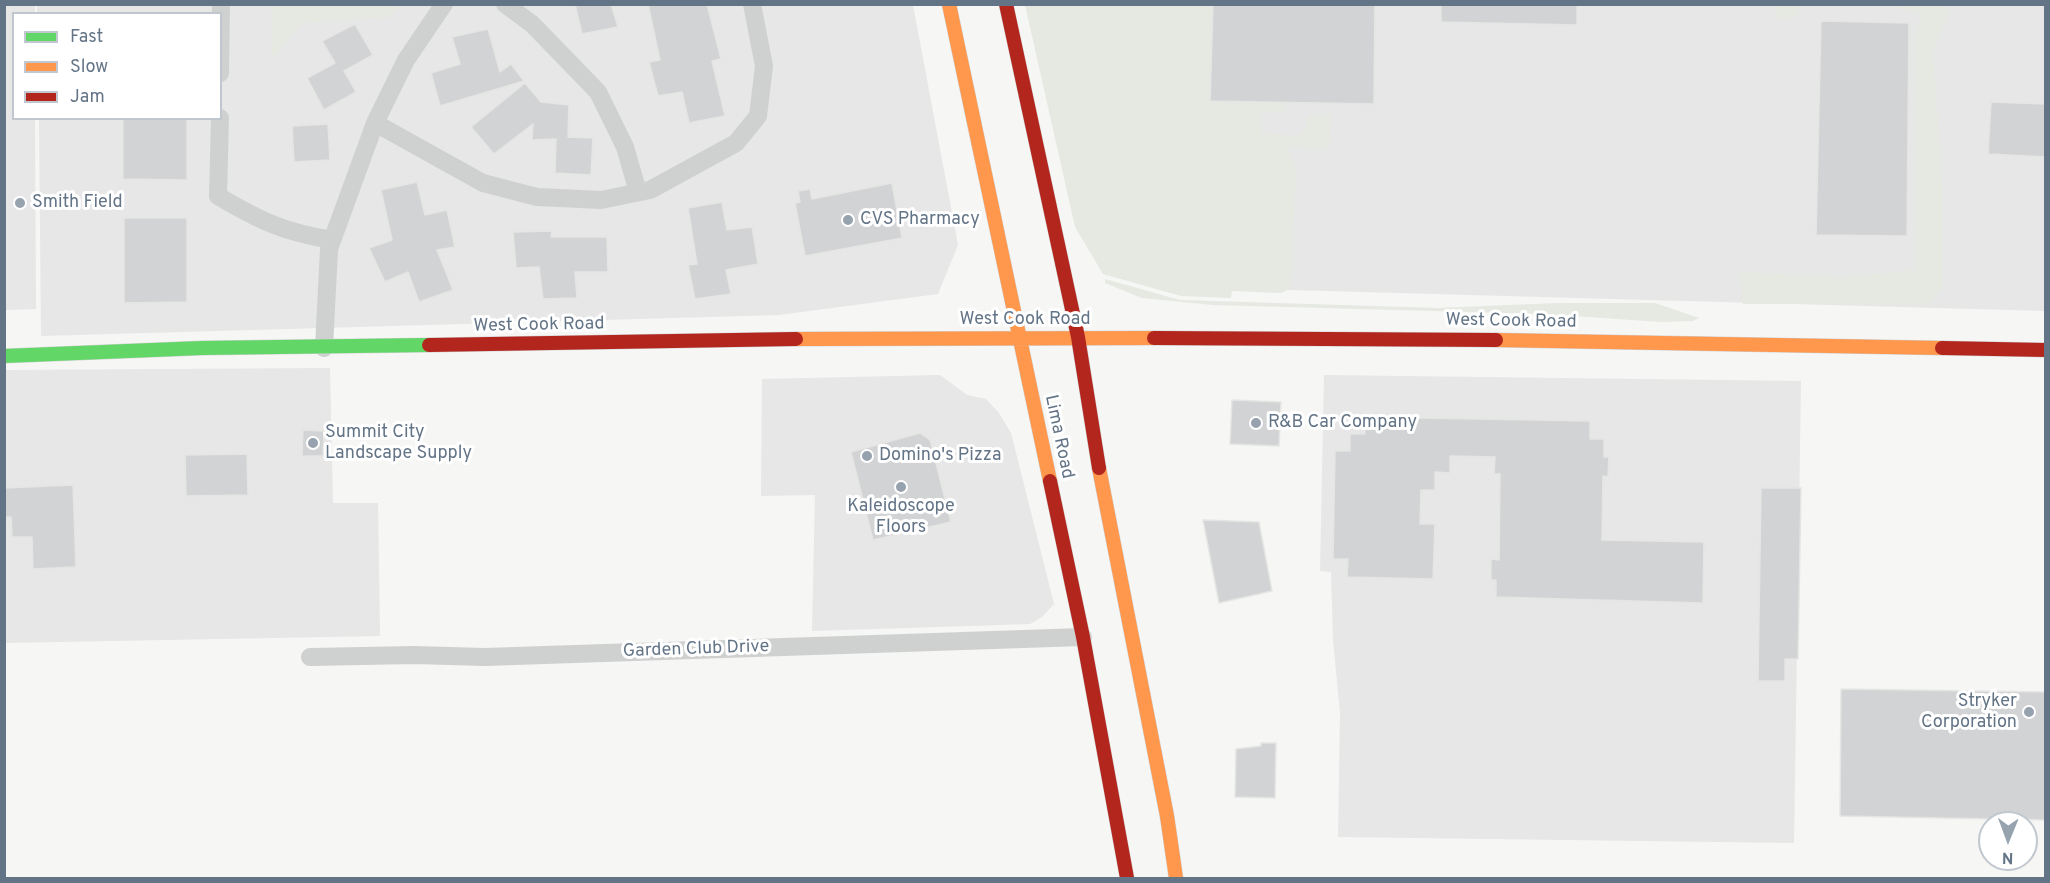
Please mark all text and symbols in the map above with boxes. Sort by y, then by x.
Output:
legend [12,12,222,120]
text: Fast [70,26,103,49]
text: Slow [70,56,108,79]
text: Jam [70,86,105,109]
place label: Smith Field [32,192,123,214]
marker: Smith Field [13,196,27,210]
place label: CVS Pharmacy [860,209,980,231]
marker: CVS Pharmacy [841,213,855,227]
street label: West Cook Road [959,309,1091,331]
street label: West Cook Road [1445,310,1577,334]
street label: West Cook Road [473,314,605,338]
street label: Lima Road [1039,393,1077,481]
place label: R&B Car Company [1268,412,1417,434]
marker: R&B Car Company [1249,416,1263,430]
place label: Summit City Landscape Supply [325,422,472,464]
marker: Summit City Landscape Supply [306,436,320,450]
place label: Domino's Pizza [879,445,1001,467]
marker: Domino's Pizza [860,449,874,463]
marker: Kaleidoscope Floors [894,480,908,494]
place label: Kaleidoscope Floors [847,496,955,538]
street label: Garden Club Drive [622,637,770,663]
place label: Stryker Corporation [1921,691,2017,734]
marker: Stryker Corporation [2022,705,2036,719]
north arrow [1978,811,2038,871]
text: N [2002,847,2014,867]

